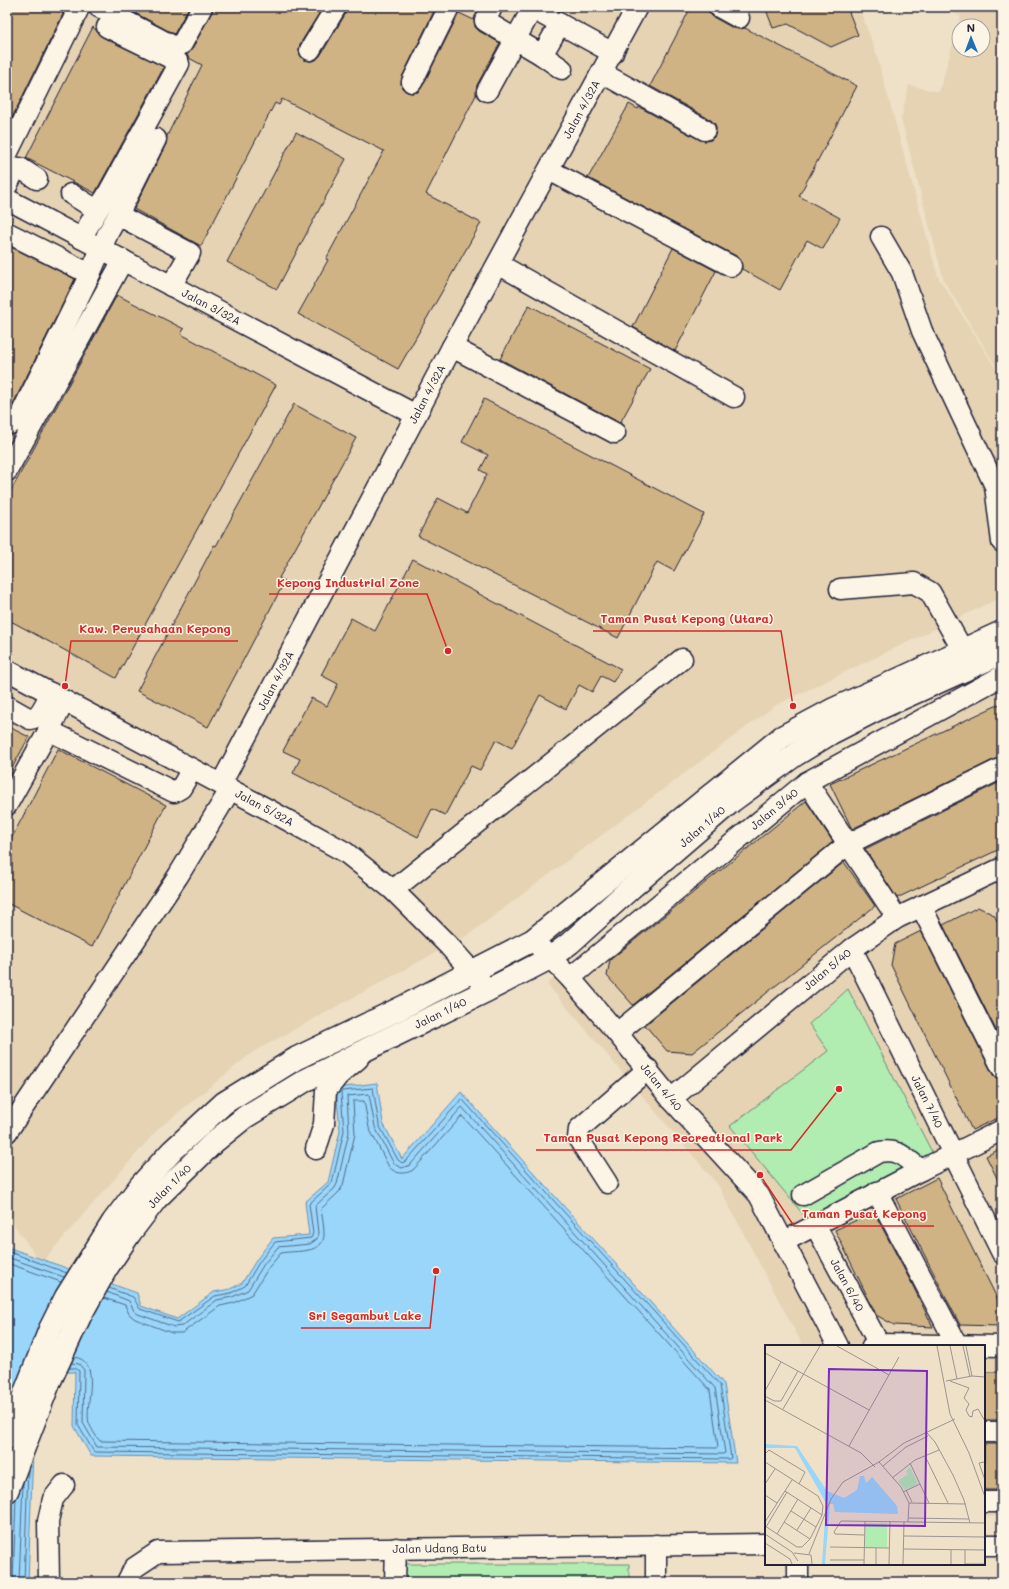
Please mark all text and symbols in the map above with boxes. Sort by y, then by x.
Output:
north arrow [951,18,991,58]
text: N [967,20,975,35]
street label: Jalan 4/32A [559,77,603,141]
street label: Jalan 3/32A [179,285,244,328]
street label: Jalan 4/32A [405,362,448,426]
callout: Kepong Industrial Zone [269,570,427,594]
text: Kepong Industrial Zone [277,574,419,590]
callout: Taman Pusat Kepong (Utara) [593,607,781,631]
text: Taman Pusat Kepong (Utara) [601,610,773,626]
callout: Kaw. Perusahaan Kepong [71,617,238,641]
text: Kaw. Perusahaan Kepong [79,620,231,636]
street label: Jalan 4/32A [254,648,297,712]
street label: Jalan 3/40 [747,784,801,833]
street label: Jalan 5/32A [233,785,297,829]
street label: Jalan 1/40 [676,802,728,850]
street label: Jalan 5/40 [800,945,854,993]
street label: Jalan 1/40 [412,994,469,1032]
street label: Jalan 4/40 [637,1059,686,1114]
street label: Jalan 7/40 [908,1072,947,1130]
callout: Taman Pusat Kepong Recreational Park [536,1126,791,1150]
text: Taman Pusat Kepong Recreational Park [543,1129,783,1145]
street label: Jalan 1/40 [144,1160,194,1211]
callout: Taman Pusat Kepong [794,1202,934,1226]
text: Taman Pusat Kepong [802,1205,926,1221]
street label: Jalan 6/40 [827,1256,868,1314]
callout: Sri Segambut Lake [301,1304,430,1328]
text: Sri Segambut Lake [309,1307,421,1323]
inset map [765,1345,985,1565]
street label: Jalan Udang Batu [392,1540,487,1556]

